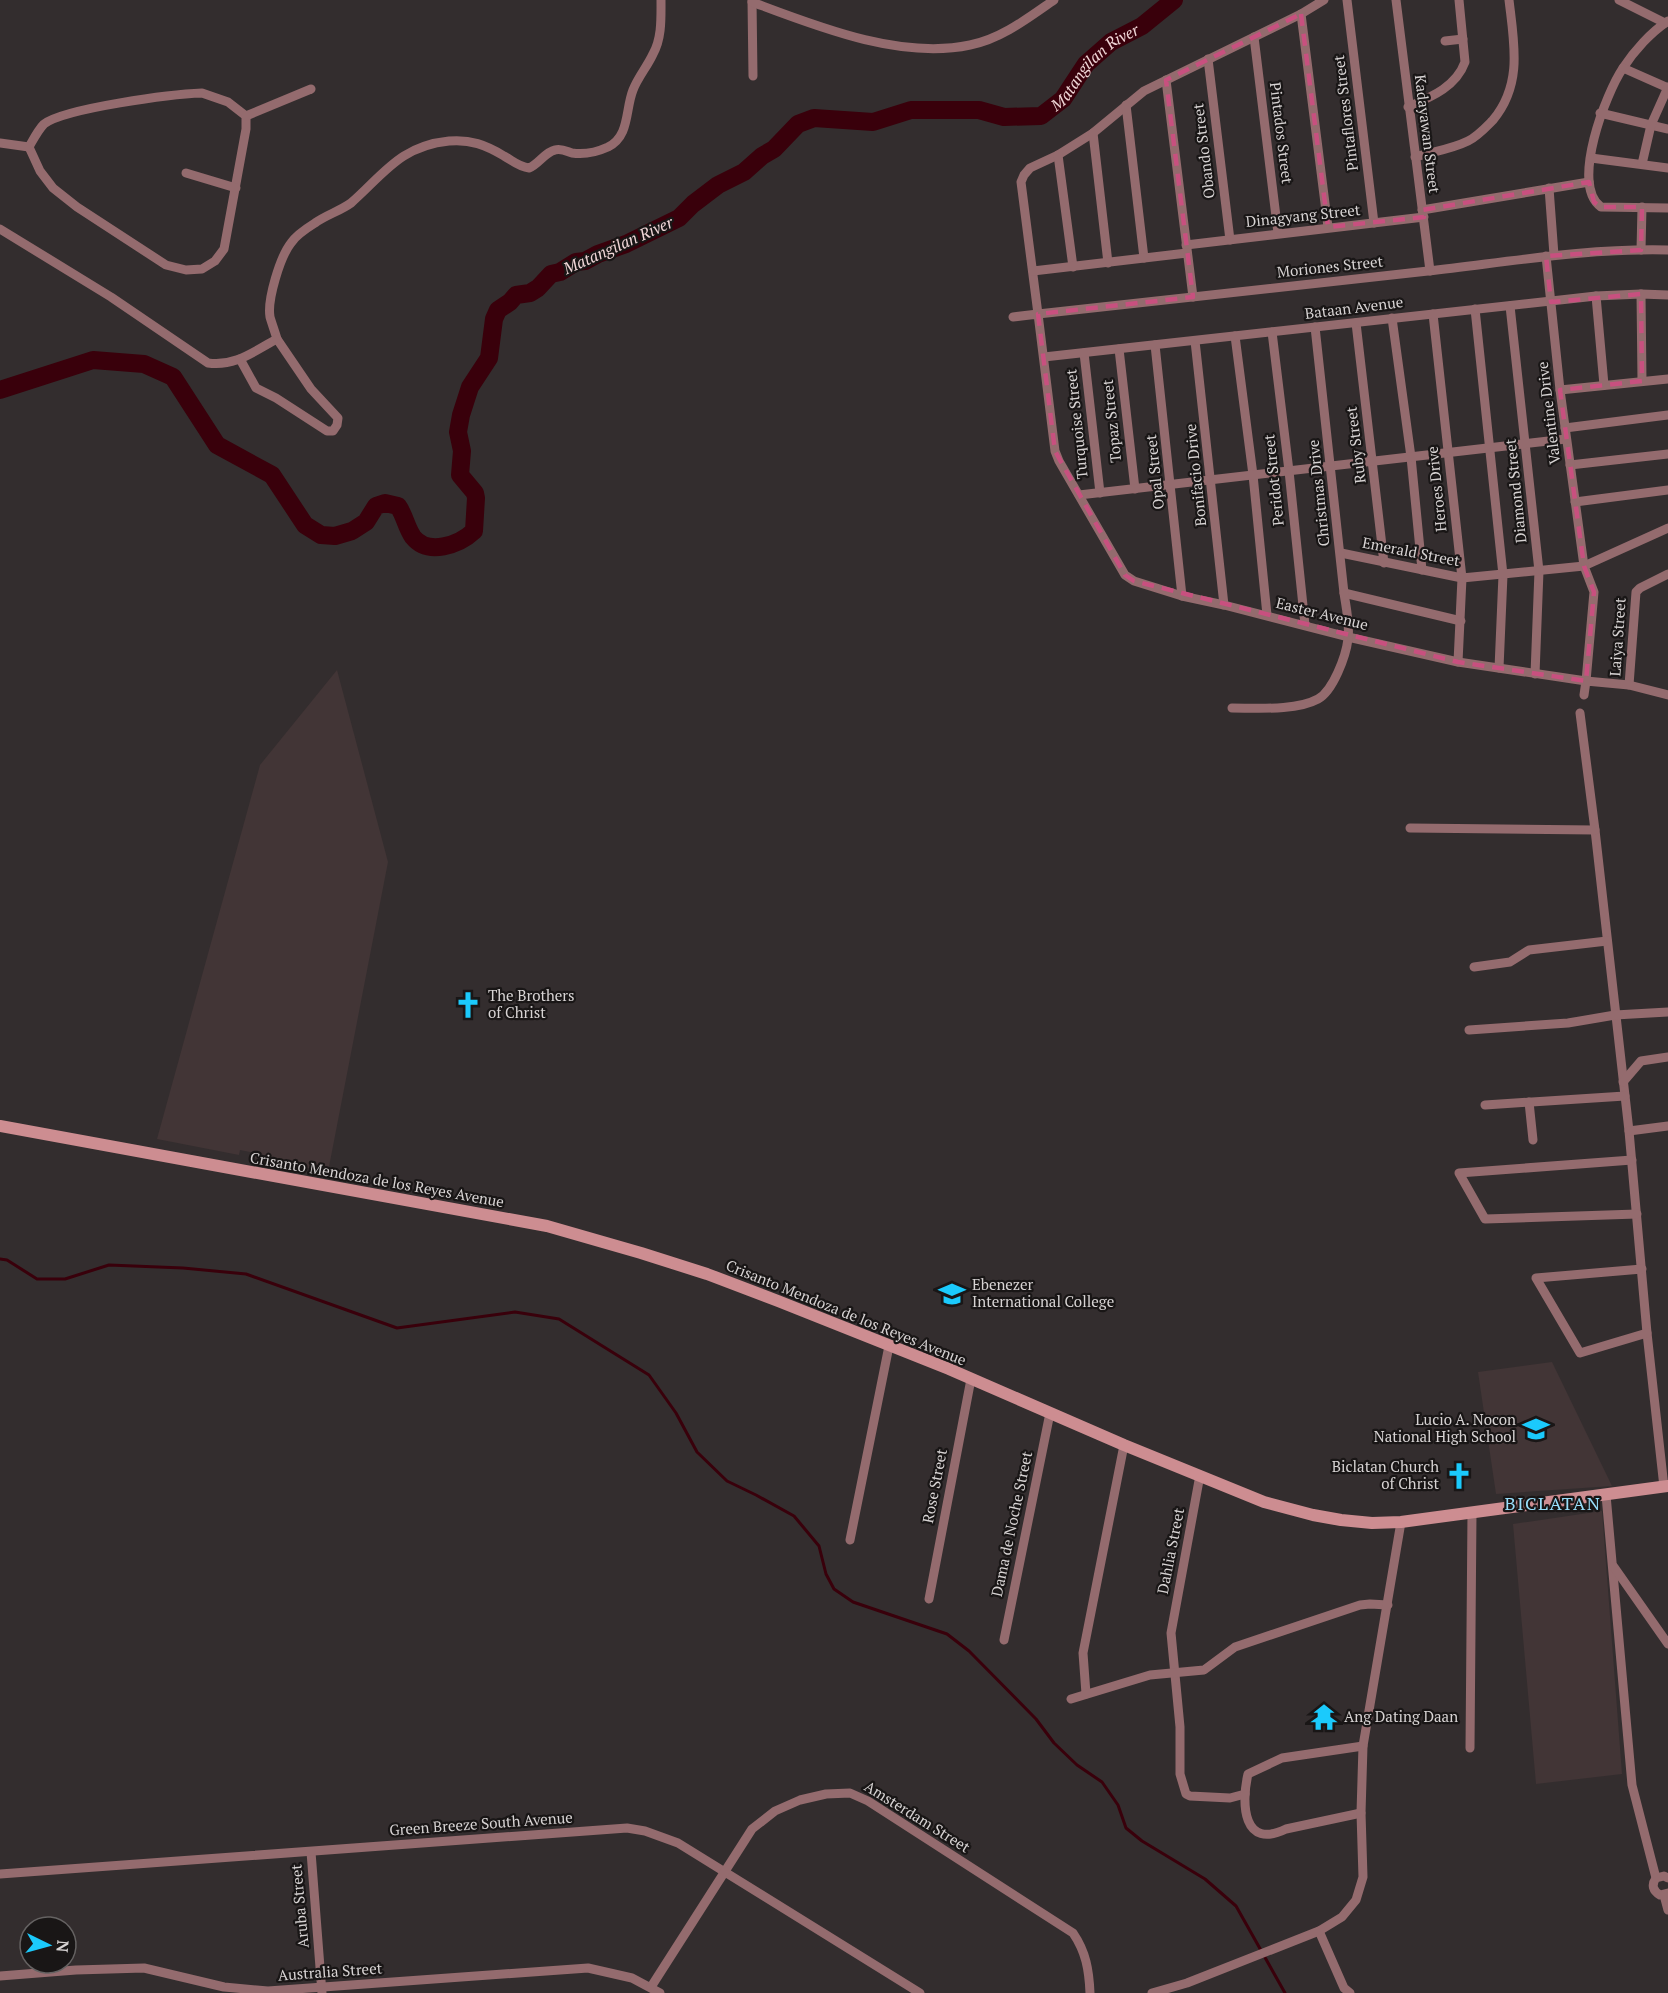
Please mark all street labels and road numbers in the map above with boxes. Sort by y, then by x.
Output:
street label: Pintaflores Street [1328,54,1362,172]
street label: Kadayawan Street [1411,73,1445,195]
street label: Pintados Street [1266,81,1298,185]
street label: Obando Street [1187,102,1219,200]
street label: Dinagyang Street [1245,199,1362,231]
street label: Moriones Street [1276,250,1384,282]
street label: Bataan Avenue [1304,291,1404,323]
street label: Valentine Drive [1532,361,1564,466]
street label: Turquoise Street [1060,368,1092,480]
street label: Topaz Street [1097,378,1125,464]
street label: Ruby Street [1340,405,1370,485]
street label: Bonifacio Drive [1180,423,1210,527]
street label: Opal Street [1140,433,1168,511]
street label: Peridot Street [1258,433,1288,527]
street label: Diamond Street [1500,437,1530,544]
street label: Christmas Drive [1302,439,1334,547]
street label: Heroes Drive [1422,445,1450,533]
street label: Emerald Street [1361,532,1462,570]
street label: Easter Avenue [1274,592,1370,634]
street label: Laiya Street [1604,596,1630,677]
street label: Crisanto Mendoza de los Reyes Avenue [249,1147,506,1211]
street label: Crisanto Mendoza de los Reyes Avenue [723,1255,970,1370]
street label: Rose Street [917,1447,951,1525]
street label: Dama de Noche Street [986,1449,1036,1598]
street label: Dahlia Street [1152,1506,1188,1596]
street label: Amsterdam Street [861,1776,975,1857]
street label: Green Breeze South Avenue [389,1807,573,1839]
street label: Aruba Street [285,1863,313,1949]
street label: Australia Street [277,1957,383,1985]

